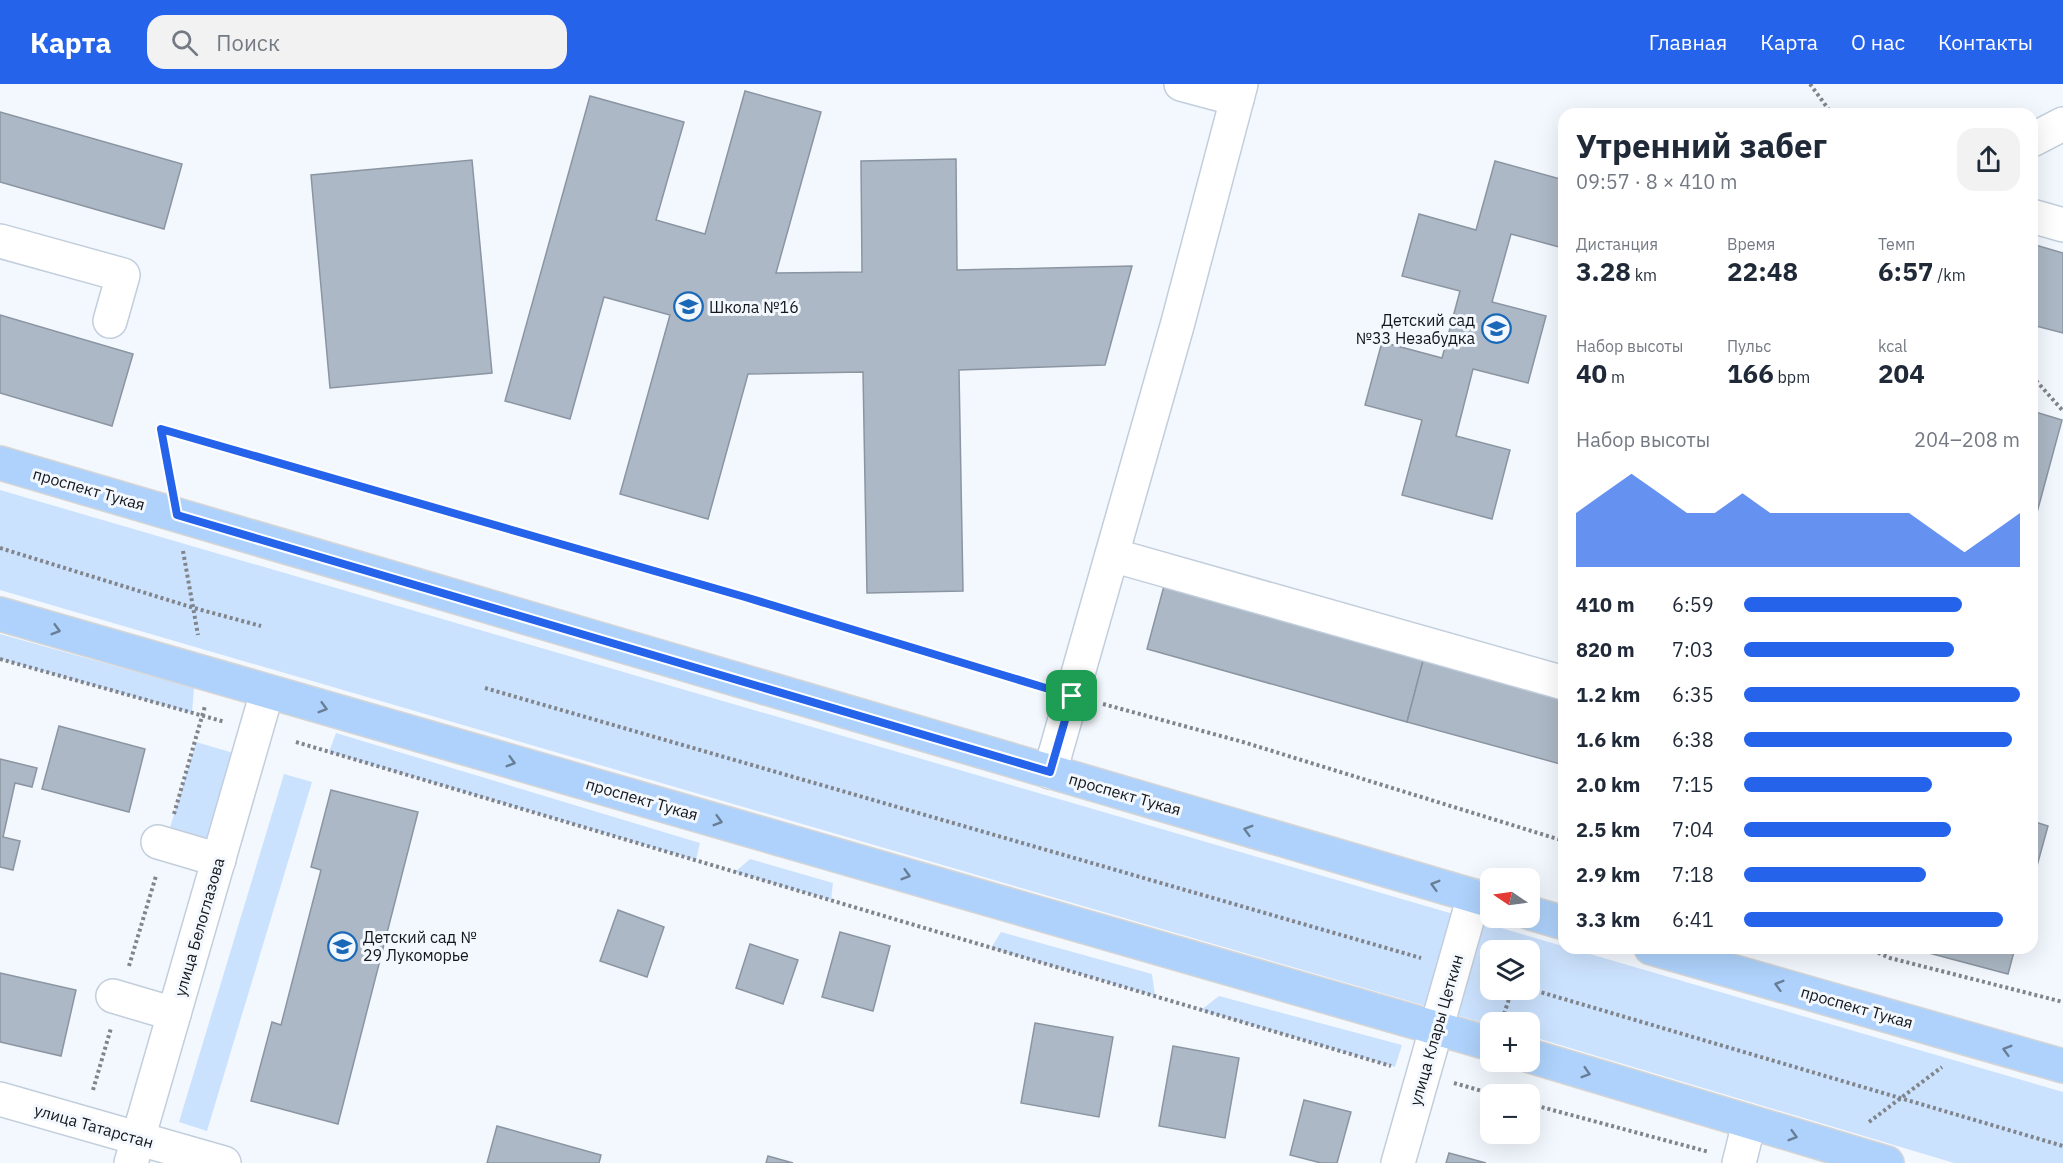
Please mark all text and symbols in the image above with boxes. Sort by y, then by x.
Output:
search box [147,15,567,69]
text: Карта [30,24,111,61]
icon: search [168,26,201,59]
text: Поиск [216,28,280,57]
text: Главная [1649,28,1727,56]
text: Карта [1760,28,1818,56]
text: О нас [1851,28,1905,56]
text: Контакты [1938,28,2033,56]
text: Утренний забег [1576,124,1827,167]
button: share [1957,128,2020,191]
text: 09:57 · 8 × 410 m [1576,168,1737,195]
text: Дистанция [1576,234,1658,254]
text: Время [1727,234,1775,254]
text: Темп [1878,234,1915,254]
text: 3.28 [1576,254,1631,288]
text: 22:48 [1727,254,1798,288]
text: 6:57 [1878,254,1933,288]
text: km [1631,265,1657,285]
text: /km [1933,265,1966,285]
school or university icon: Школа №16 [672,291,704,323]
place label: Школа №16 [709,297,799,317]
place label: Детский сад №33 Незабудка [1356,310,1475,348]
school or university icon: Детский сад №33 Незабудка [1480,313,1512,345]
text: Набор высоты [1576,336,1683,356]
text: Пульс [1727,336,1771,356]
text: kcal [1878,336,1907,356]
text: 40 [1576,356,1607,390]
text: 166 [1727,356,1774,390]
text: 204 [1878,356,1925,390]
text: m [1607,367,1625,387]
text: bpm [1774,367,1810,387]
text: Набор высоты [1576,426,1710,453]
text: 204–208 m [1914,426,2020,453]
street label: проспект Тукая [31,463,147,515]
text: 410 m [1576,591,1635,618]
text: 6:59 [1672,591,1714,618]
one-way arrow [50,623,61,635]
text: 820 m [1576,636,1635,663]
text: 7:03 [1672,636,1714,663]
pin [1046,670,1097,721]
icon: arrive [1055,679,1088,712]
text: 1.2 km [1576,681,1640,708]
text: 6:35 [1672,681,1714,708]
one-way arrow [317,701,328,713]
text: 1.6 km [1576,726,1640,753]
text: 6:38 [1672,726,1714,753]
one-way arrow [505,755,516,767]
street label: проспект Тукая [1067,768,1183,820]
text: 2.0 km [1576,771,1640,798]
text: 7:15 [1672,771,1714,798]
street label: проспект Тукая [584,773,700,825]
one-way arrow [713,814,723,826]
text: 2.5 km [1576,816,1640,843]
text: 7:04 [1672,816,1714,843]
one-way arrow [1243,825,1254,837]
street label: улица Белоглазова [170,855,229,999]
text: 2.9 km [1576,861,1640,888]
text: 7:18 [1672,861,1714,888]
one-way arrow [900,868,911,880]
north arrow [1480,868,1540,928]
map controls [1480,868,1540,1144]
one-way arrow [1430,880,1441,892]
text: 3.3 km [1576,906,1640,933]
text: 6:41 [1672,906,1714,933]
place label: Детский сад № 29 Лукоморье [363,927,477,965]
school or university icon: Детский сад № 29 Лукоморье [326,930,358,962]
button: layers [1480,940,1540,1000]
street label: улица Клары Цеткин [1405,952,1467,1108]
one-way arrow [1774,980,1785,992]
street label: проспект Тукая [1799,981,1915,1033]
button: + [1480,1012,1540,1072]
one-way arrow [2002,1045,2013,1057]
one-way arrow [1580,1066,1591,1078]
button: − [1480,1084,1540,1144]
street label: улица Татарстан [32,1099,156,1153]
one-way arrow [1787,1129,1798,1141]

